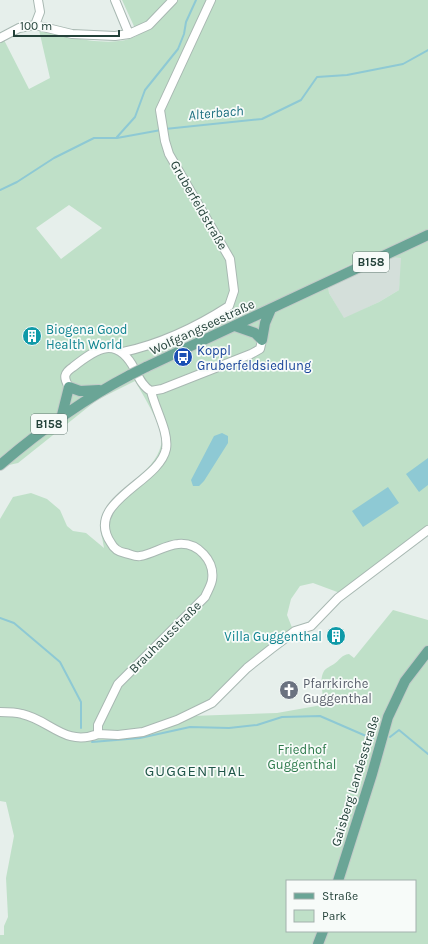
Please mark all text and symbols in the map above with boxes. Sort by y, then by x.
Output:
scale bar [14,12,119,38]
text: 100 m [20,19,52,33]
water label: Alterbach [188,102,244,124]
street label: Gruberfeldstraße [167,158,231,253]
road number: B158 [353,252,389,272]
street label: Wolfgangseestraße [147,296,257,358]
place label: Biogena Good Health World [46,322,127,352]
building icon: Biogena Good Health World [21,325,43,347]
place label: Koppl Gruberfeldsiedlung [197,343,312,373]
bus stop icon: Koppl Gruberfeldsiedlung [172,346,194,368]
road number: B158 [31,414,67,434]
street label: Brauhausstraße [126,598,204,676]
building icon: Villa Guggenthal [325,625,347,647]
place label: Villa Guggenthal [224,629,322,644]
place label: Pfarrkirche Guggenthal [303,676,372,706]
church icon: Pfarrkirche Guggenthal [278,679,300,701]
street label: Gaisberg Landesstraße [328,713,382,848]
park label: Friedhof Guggenthal [268,742,336,772]
district label: GUGGENTHAL [145,762,245,780]
legend [286,880,416,932]
text: Straße [322,889,358,903]
text: Park [322,909,347,923]

